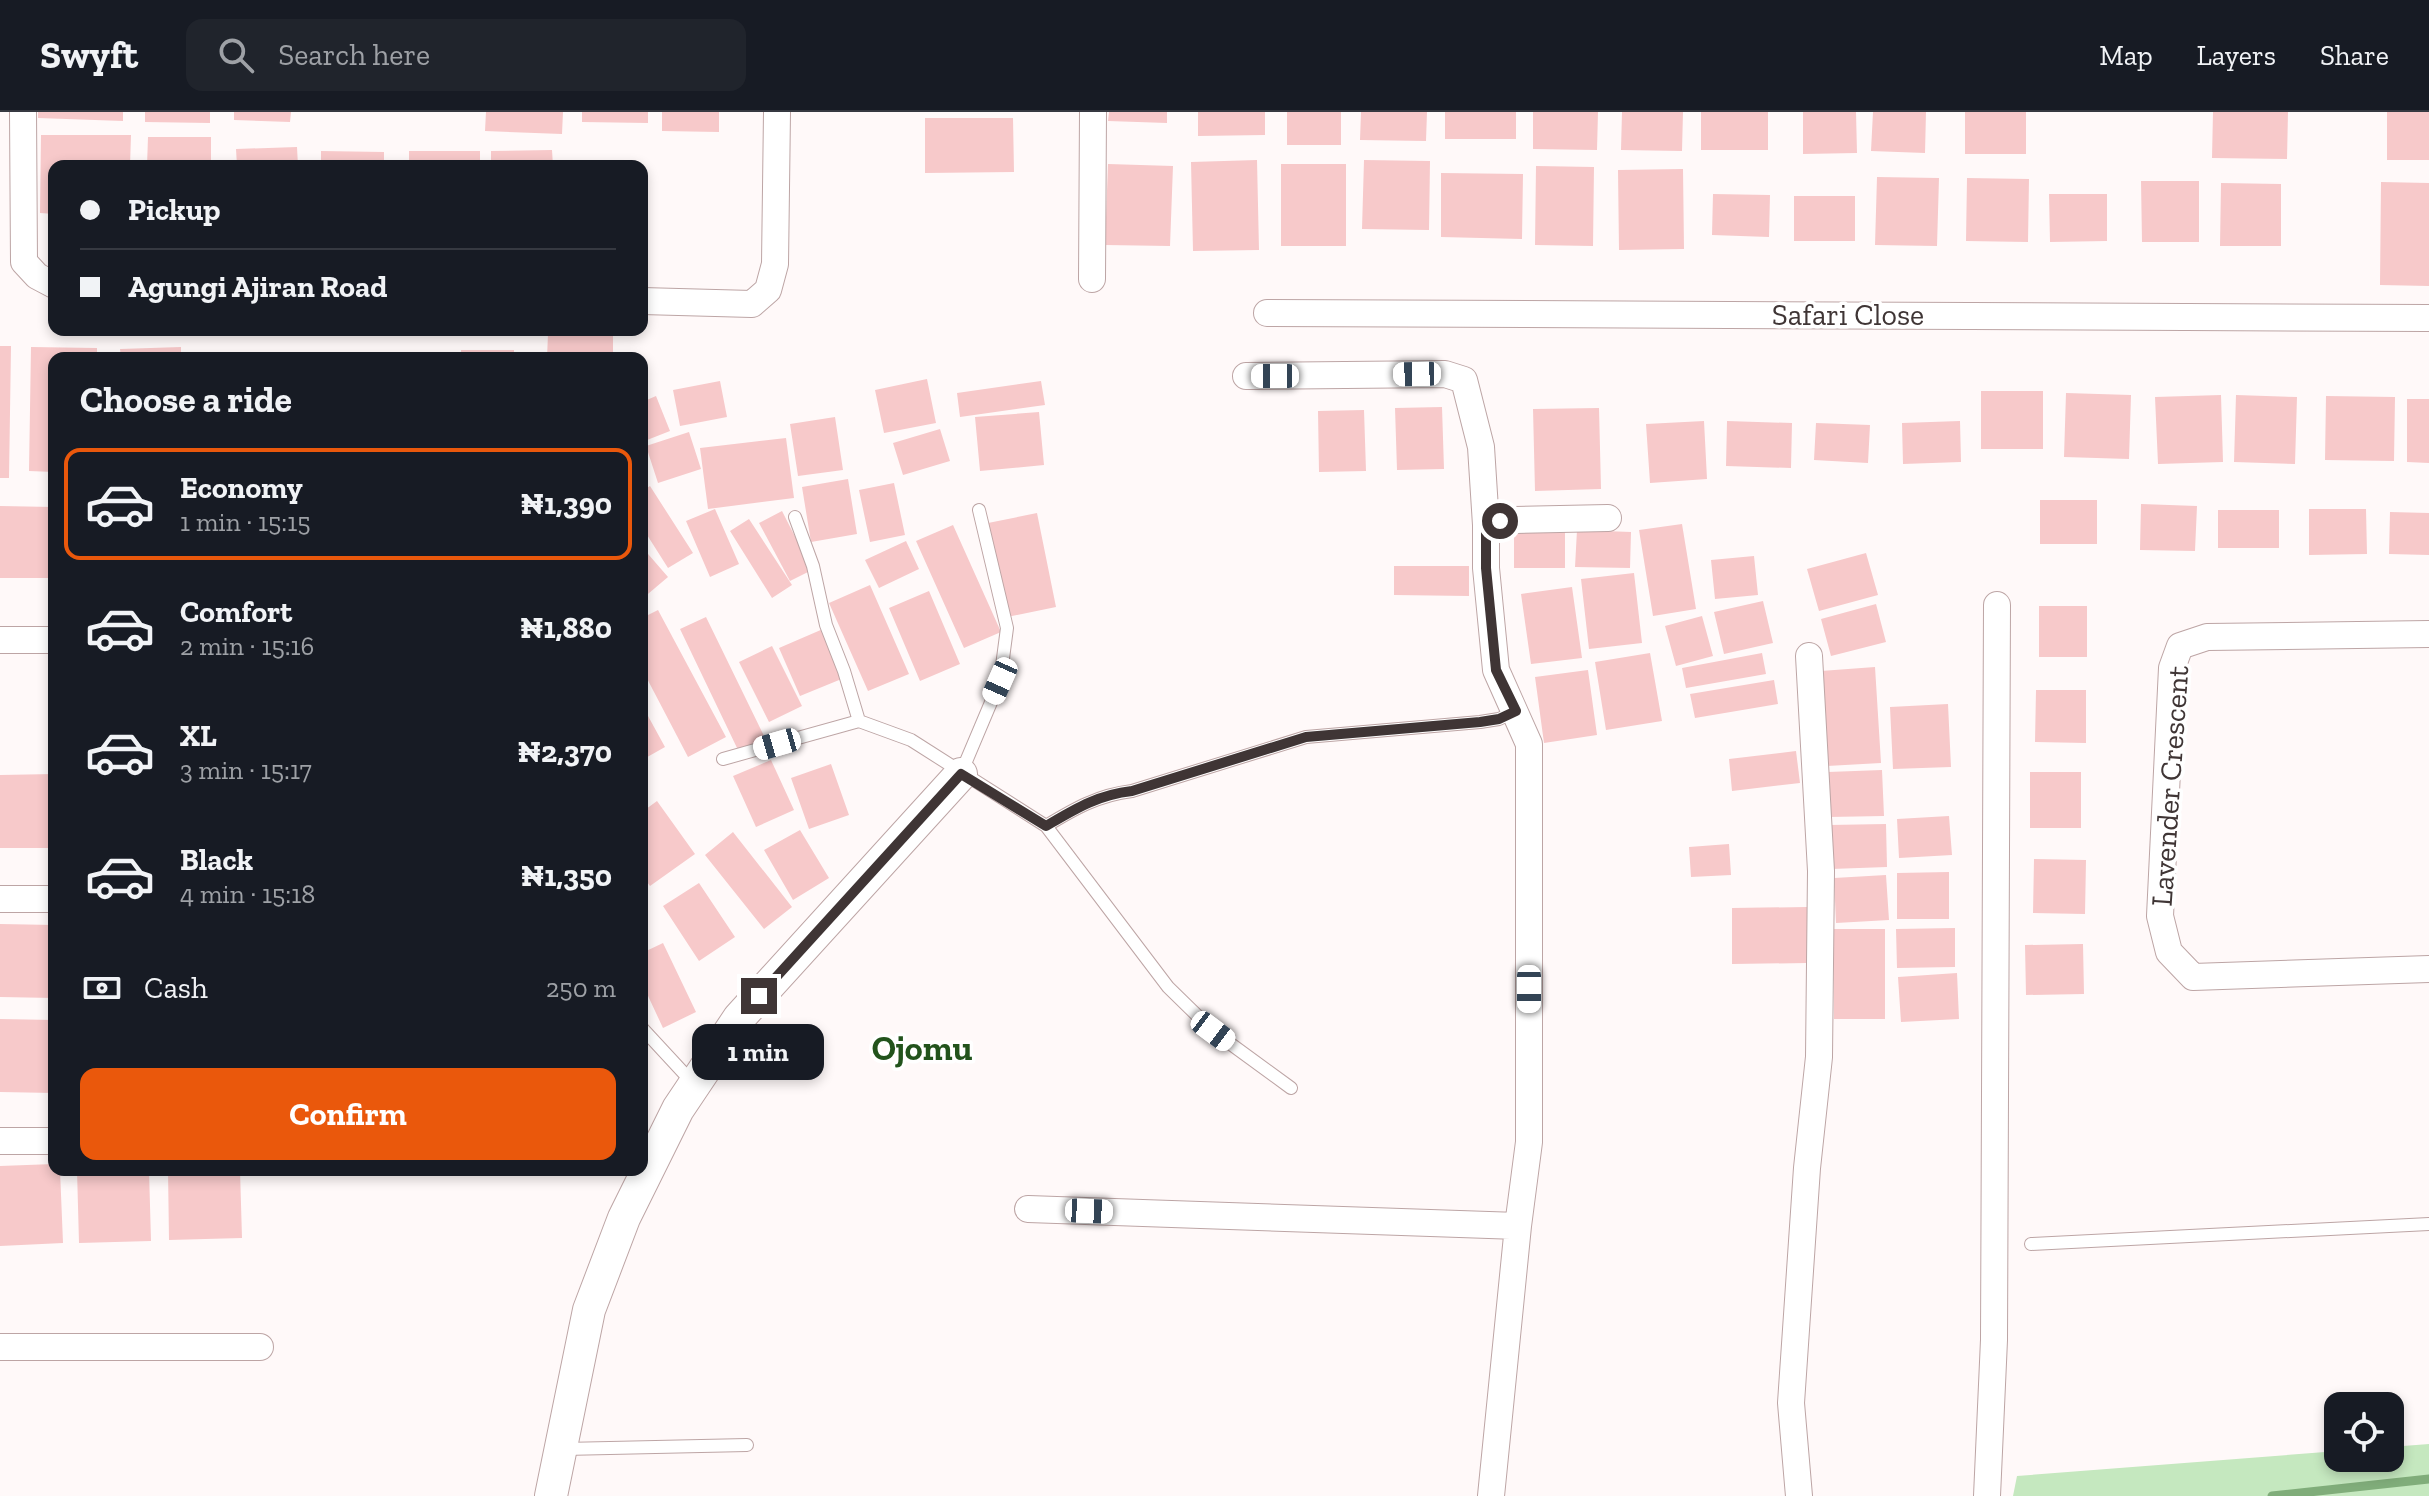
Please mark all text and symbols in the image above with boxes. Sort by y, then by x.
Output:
search box [186,19,746,91]
text: Swyft [40,32,138,78]
icon: search [214,33,258,77]
text: Search here [278,37,430,73]
text: Map [2099,39,2153,72]
text: Layers [2197,39,2276,72]
text: Share [2320,39,2389,72]
text: Pickup [128,192,220,228]
text: Agungi Ajiran Road [128,269,387,305]
street label: Safari Close [1772,297,1924,333]
car [1393,362,1441,386]
car [1251,364,1299,388]
text: Choose a ride [80,378,292,421]
icon: car [84,468,156,540]
text: Economy [180,470,303,506]
text: ₦1,390 [520,486,612,522]
route start [1482,503,1518,539]
text: 1 min · 15:15 [180,506,311,538]
icon: car [84,592,156,664]
text: Comfort [180,594,292,630]
text: ₦1,880 [520,610,612,646]
text: 2 min · 15:16 [180,630,314,662]
car [979,654,1021,708]
street label: Lavender Crescent [2144,664,2196,908]
icon: car [84,716,156,788]
text: XL [180,718,217,754]
car [751,726,803,762]
text: ₦2,370 [518,734,612,770]
text: 3 min · 15:17 [180,754,312,786]
icon: car [84,840,156,912]
text: Black [180,842,253,878]
text: ₦1,350 [521,858,612,894]
text: 4 min · 15:18 [180,878,315,910]
car [1517,965,1541,1013]
icon: cash [80,966,124,1010]
text: Cash [144,970,208,1006]
text: 250 m [546,972,616,1004]
route end [741,978,777,1014]
car [1187,1007,1239,1055]
callout: 1 min [693,1024,825,1080]
district label: Ojomu [872,1028,972,1069]
text: 1 min [727,1036,789,1068]
button: Confirm [80,1068,616,1160]
car [1065,1198,1113,1224]
map controls [2324,1392,2404,1472]
button: locate [2324,1392,2404,1472]

